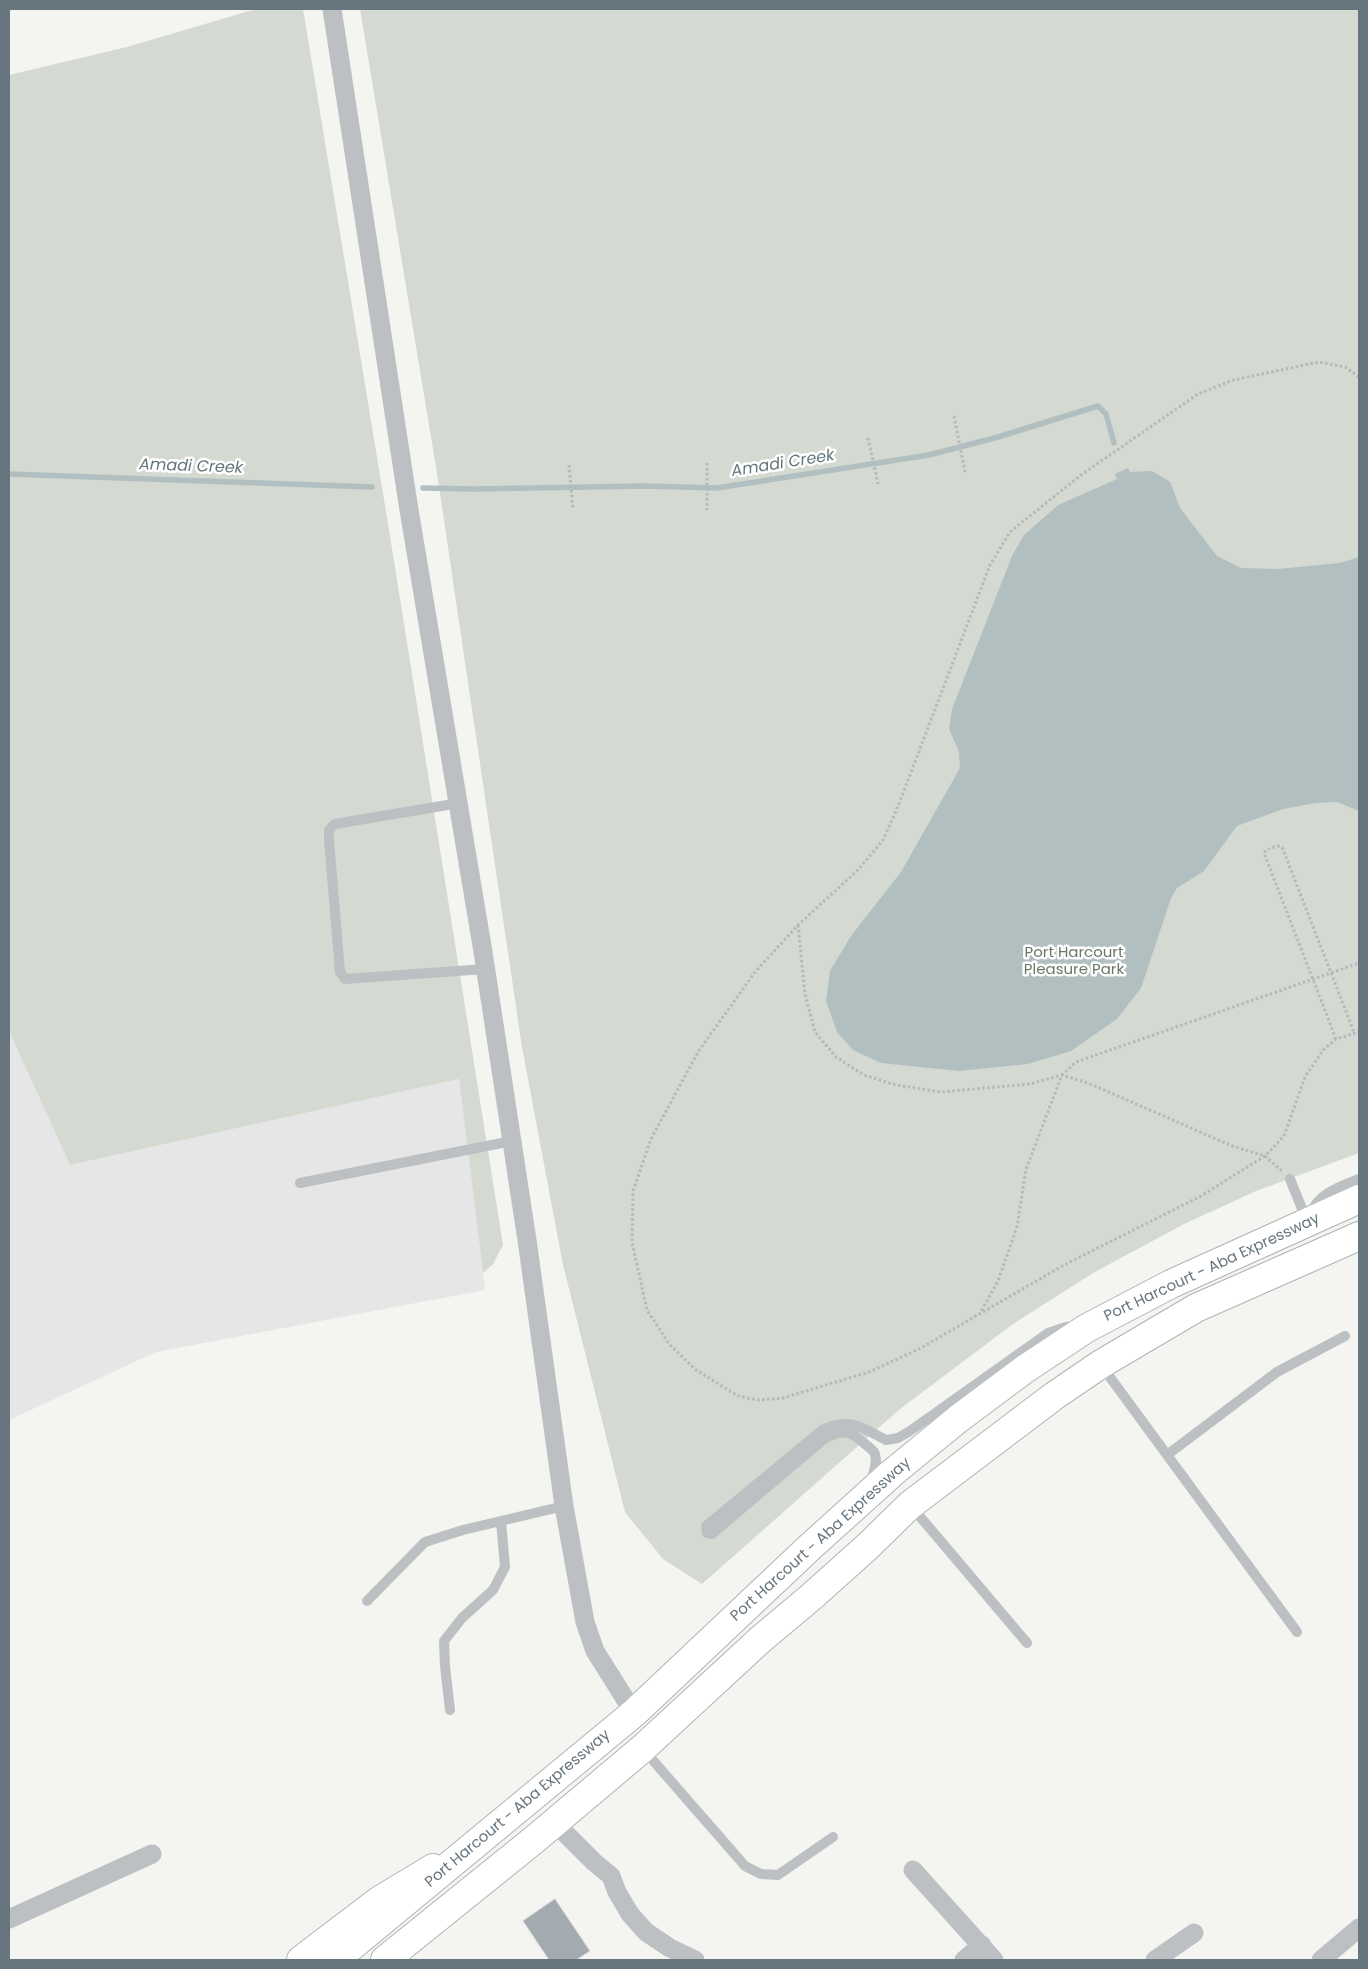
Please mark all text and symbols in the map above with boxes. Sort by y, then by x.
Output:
water label: Amadi Creek [730,446,836,482]
water label: Amadi Creek [139,456,243,478]
park label: Port Harcourt Pleasure Park [1024,944,1124,979]
street label: Port Harcourt - Aba Expressway [1101,1210,1323,1326]
street label: Port Harcourt - Aba Expressway [727,1454,915,1626]
street label: Port Harcourt - Aba Expressway [422,1726,614,1892]

